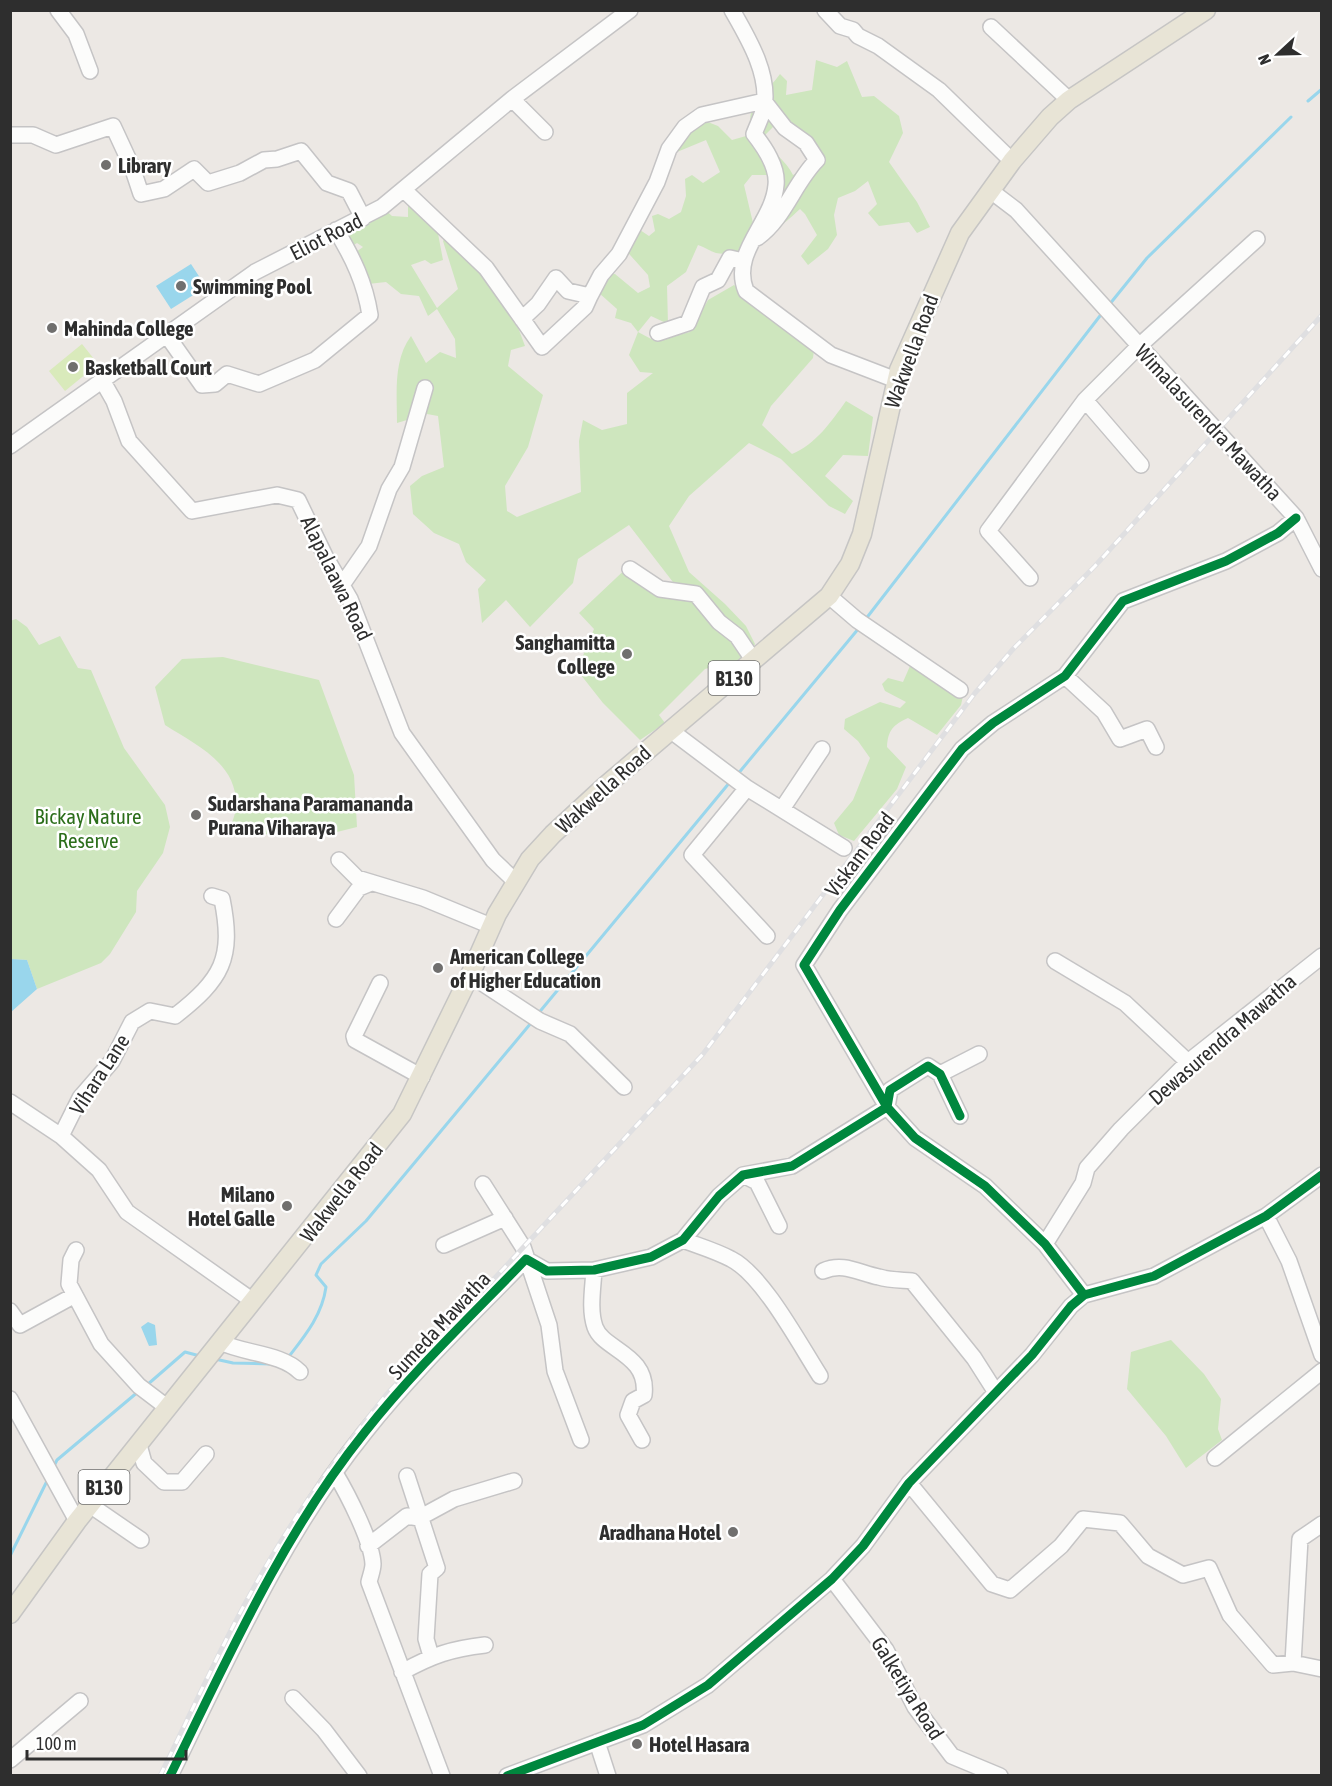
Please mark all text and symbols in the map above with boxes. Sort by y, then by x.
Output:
north arrow [1248,24,1308,84]
text: N [1254,52,1274,67]
place label: Library [118,153,172,177]
marker: Library [99,158,113,172]
street label: Eliot Road [286,208,366,264]
place label: Swimming Pool [193,274,312,298]
marker: Swimming Pool [174,279,188,293]
street label: Wakwella Road [879,291,943,411]
place label: Mahinda College [64,316,194,340]
marker: Mahinda College [45,321,59,335]
street label: Wimalasurendra Mawatha [1131,339,1287,505]
place label: Basketball Court [85,355,212,379]
marker: Basketball Court [66,360,80,374]
street label: Alapalaawa Road [297,512,377,644]
place label: Sanghamitta College [515,630,615,678]
marker: Sanghamitta College [620,647,634,661]
road number: B130 [708,661,760,695]
street label: Wakwella Road [551,740,655,838]
place label: Sudarshana Paramananda Purana Viharaya [208,791,413,839]
park label: Bickay Nature Reserve [34,804,142,852]
street label: Viskam Road [819,807,899,901]
marker: Sudarshana Paramananda Purana Viharaya [189,808,203,822]
place label: American College of Higher Education [449,944,601,992]
marker: American College of Higher Education [431,961,445,975]
street label: Dewasurendra Mawatha [1144,969,1300,1109]
street label: Vihara Lane [64,1029,134,1119]
street label: Wakwella Road [295,1138,387,1246]
place label: Milano Hotel Galle [188,1182,275,1230]
marker: Milano Hotel Galle [280,1199,294,1213]
street label: Sumeda Mawatha [383,1266,495,1384]
road number: B130 [78,1470,130,1504]
place label: Aradhana Hotel [598,1520,721,1544]
marker: Aradhana Hotel [726,1525,740,1539]
street label: Galketiya Road [867,1632,949,1744]
scale bar [27,1723,186,1761]
place label: Hotel Hasara [649,1732,750,1756]
text: 100 m [36,1733,77,1754]
marker: Hotel Hasara [630,1737,644,1751]

